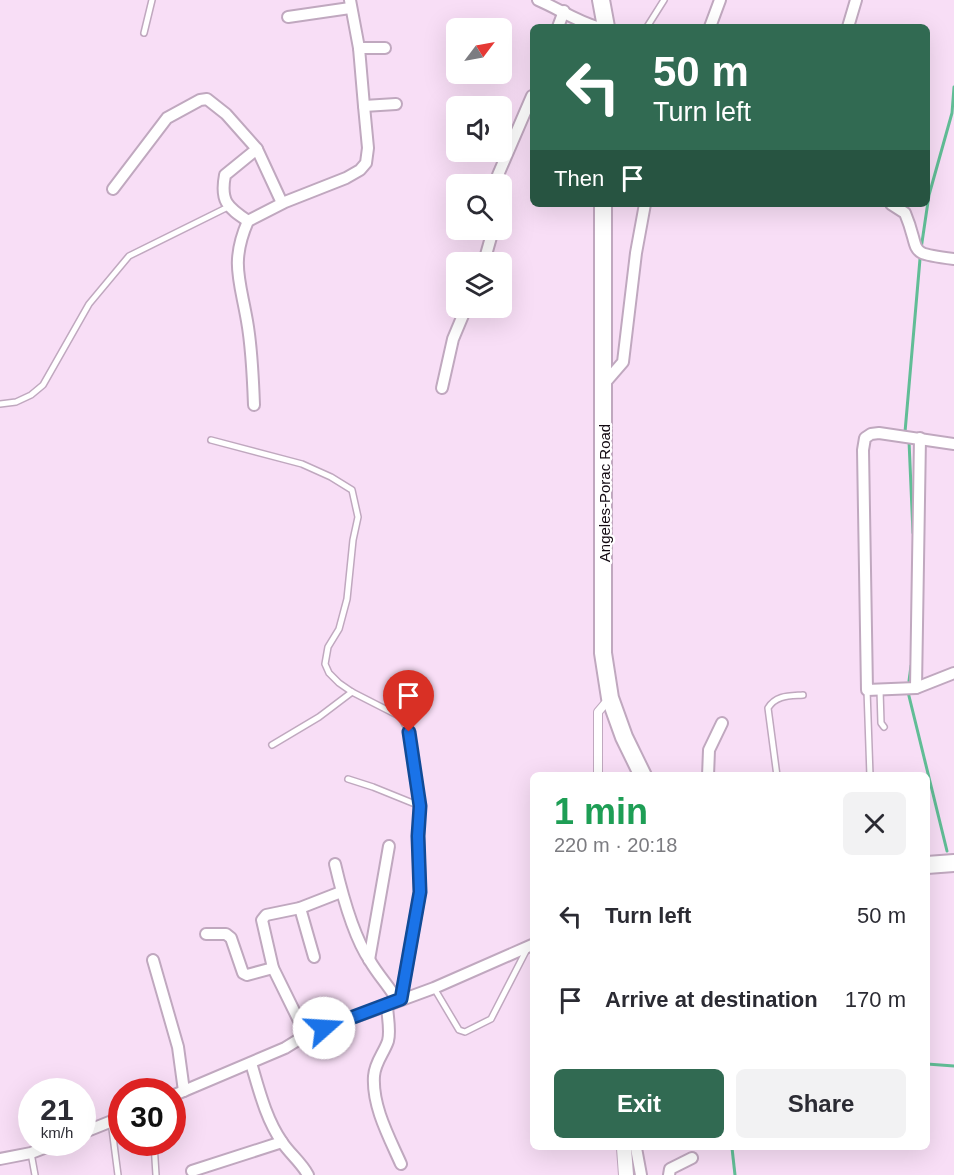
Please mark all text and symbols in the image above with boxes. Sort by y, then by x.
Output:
north arrow [446,18,512,84]
map controls [446,18,512,318]
icon: left [554,48,632,126]
text: 50 m [653,48,749,95]
button: sound [446,96,512,162]
text: Turn left [653,97,751,127]
icon: arrive [616,162,649,195]
text: Then [554,166,604,191]
button: search [446,174,512,240]
button: layers [446,252,512,318]
street label: Angeles-Porac Road [596,424,613,562]
pin [383,670,434,732]
icon: arrive [392,679,425,712]
text: 1 min [554,791,648,832]
button: close [843,792,906,855]
text: 220 m · 20:18 [554,834,677,856]
icon: left [554,900,587,933]
text: Turn left [605,903,691,928]
text: 50 m [857,903,906,928]
icon: arrive [554,984,587,1017]
text: Arrive at destination [605,987,818,1012]
text: 170 m [845,987,906,1012]
position arrow [292,996,356,1060]
button: Exit [554,1069,724,1138]
button: Share [736,1069,906,1138]
speed limit sign: 30 [108,1078,186,1156]
text: 21 [40,1093,74,1126]
text: km/h [41,1124,73,1141]

